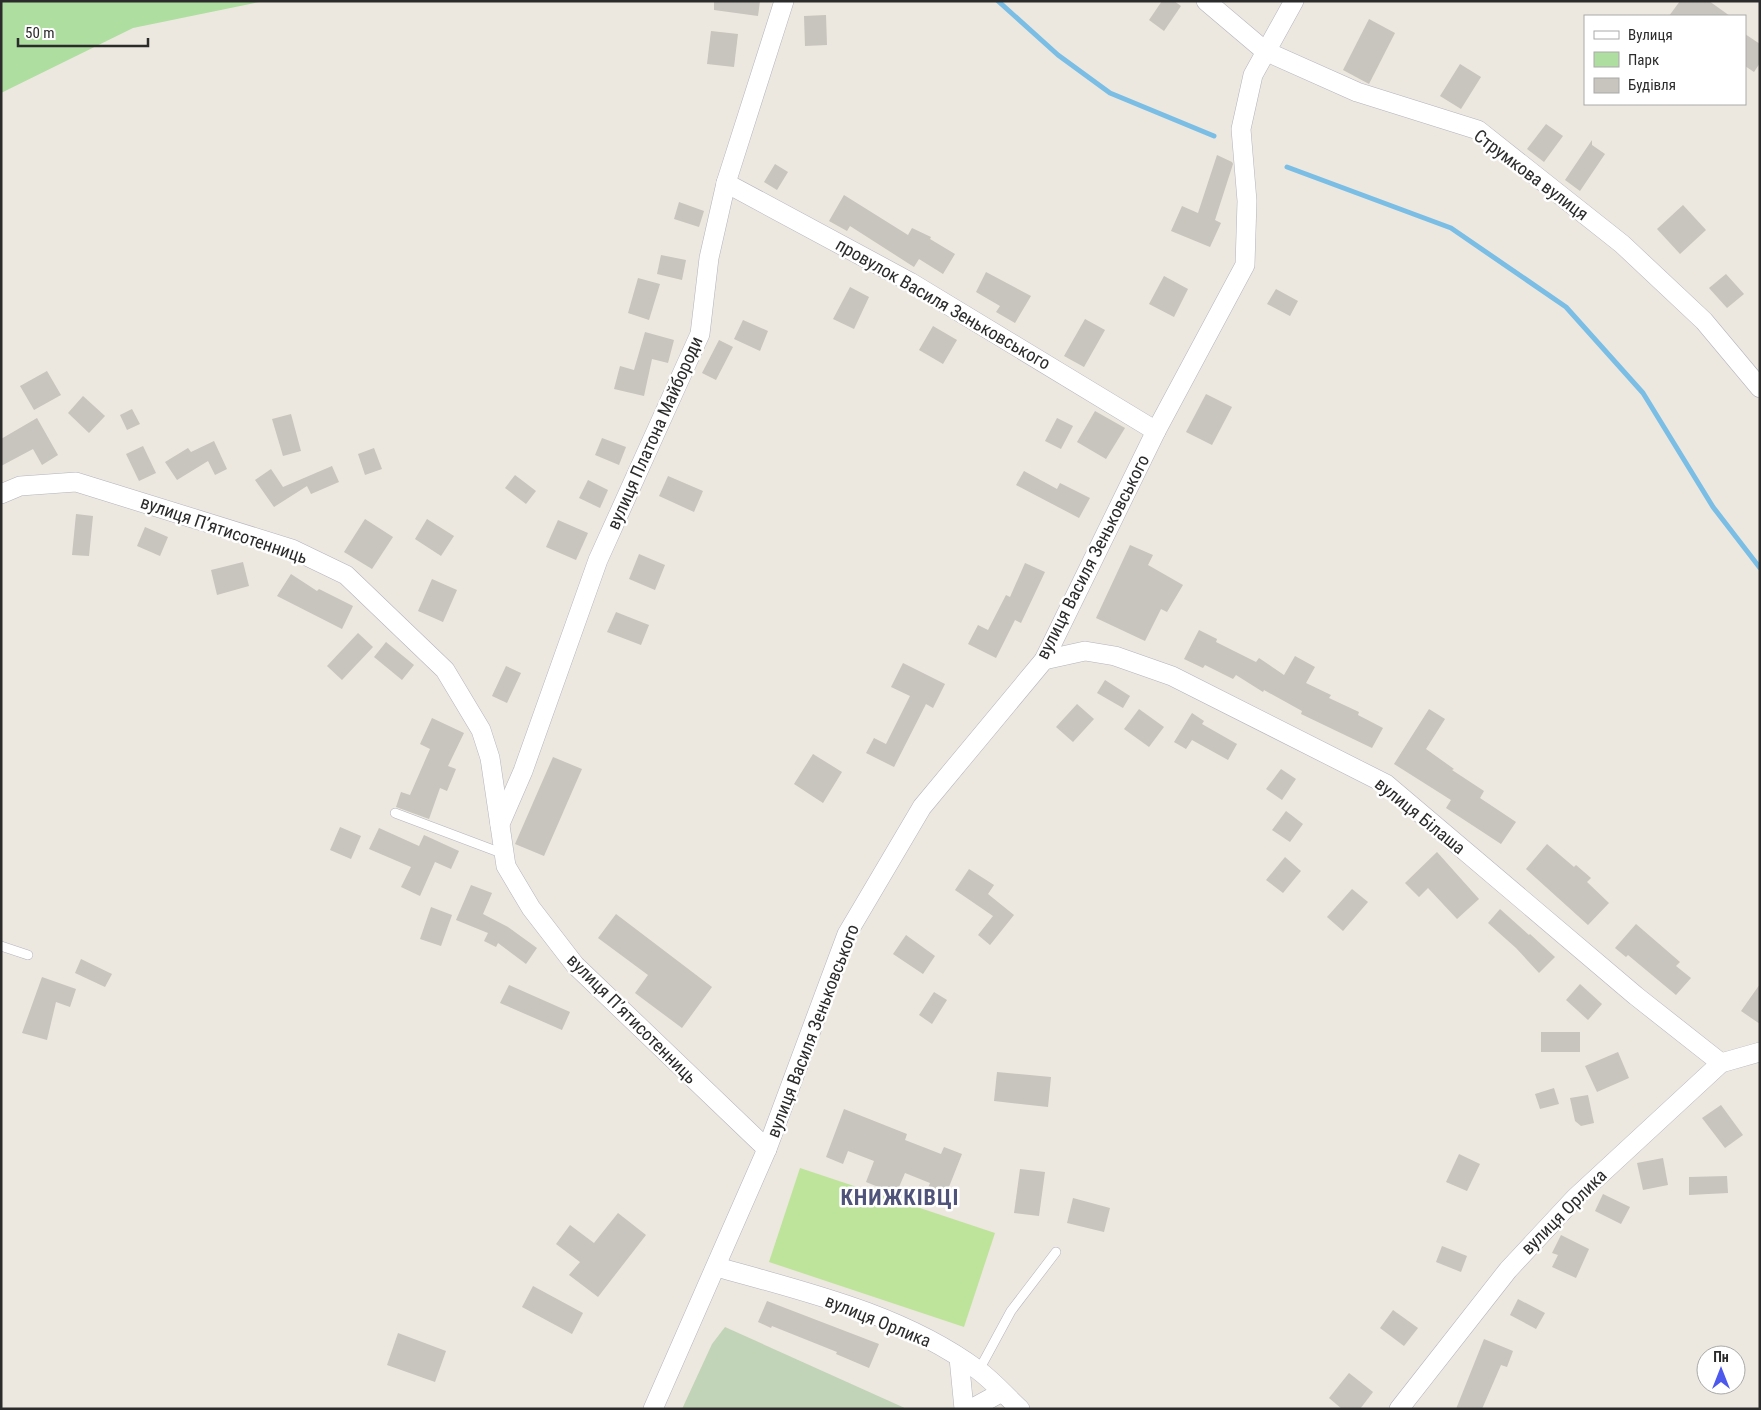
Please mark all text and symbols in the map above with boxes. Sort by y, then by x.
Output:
scale bar [18,15,148,47]
legend [1584,15,1746,105]
text: 50 m [25,24,55,42]
text: Вулиця [1628,26,1673,44]
text: Парк [1628,51,1659,69]
text: Будівля [1628,76,1676,94]
street label: Струмкова вулиця [1470,125,1593,224]
street label: провулок Василя Зеньковського [832,233,1054,374]
street label: вулиця Платона Майбороди [602,333,707,533]
street label: вулиця Василя Зеньковського [1032,451,1153,663]
street label: вулиця Пʼятисотенниць [138,491,310,568]
street label: вулиця Білаша [1371,773,1470,858]
street label: вулиця Василя Зеньковського [762,921,863,1140]
street label: вулиця Пʼятисотенниць [563,949,702,1088]
street label: вулиця Орлика [1517,1165,1611,1259]
district label: КНИЖКІВЦІ [840,1185,960,1210]
street label: вулиця Орлика [822,1290,934,1351]
north arrow [1696,1345,1746,1395]
text: Пн [1713,1349,1729,1365]

